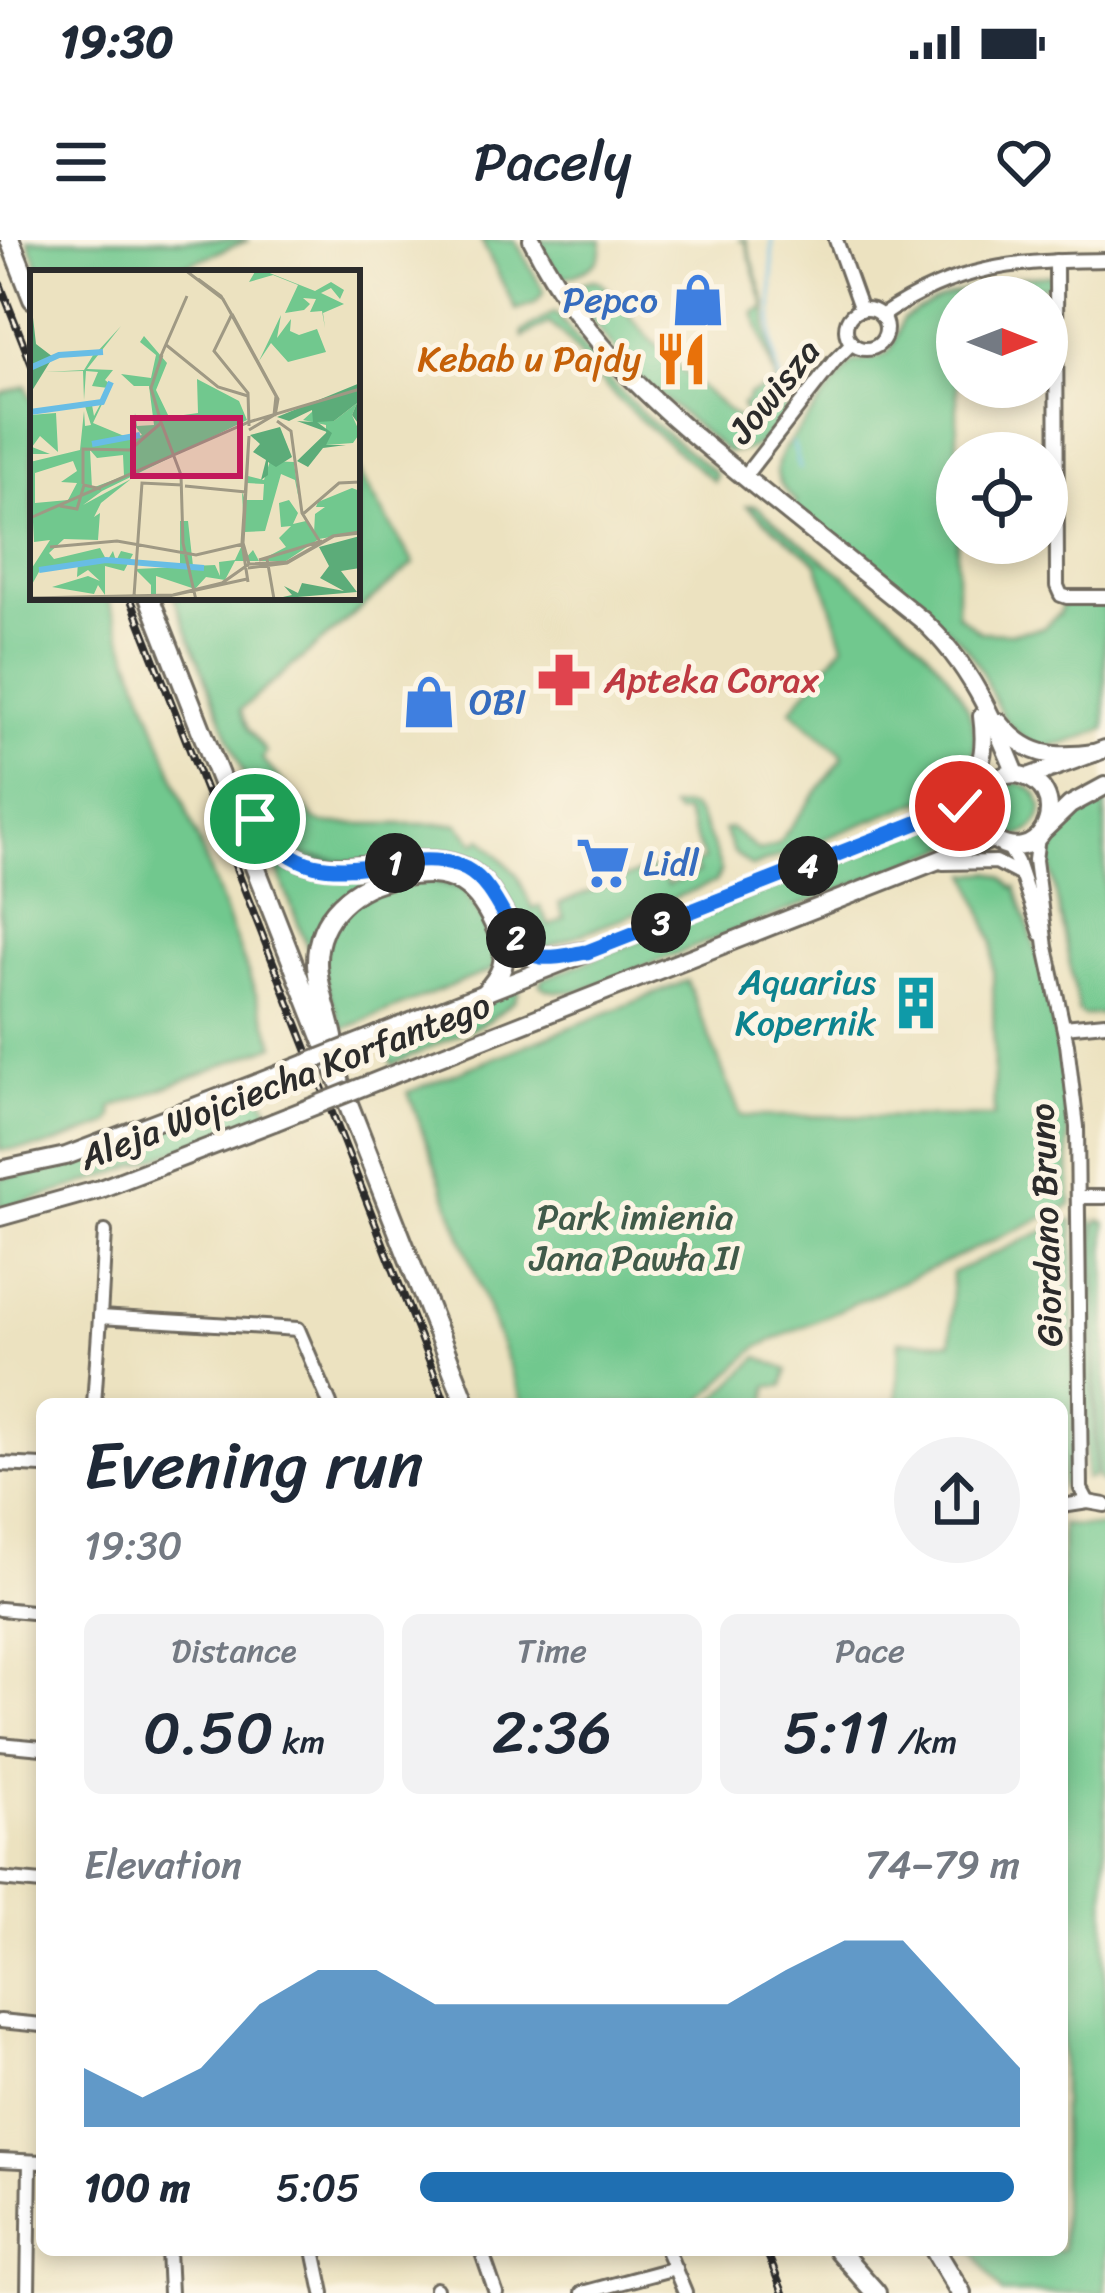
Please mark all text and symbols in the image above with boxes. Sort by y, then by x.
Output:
text: 19:30 [60,2,174,82]
text: Pacely [474,114,631,210]
icon: menu [48,129,114,195]
icon: heart [991,129,1057,195]
place label: Pepco [562,268,658,332]
inset map [30,270,360,600]
shop icon: Pepco [669,271,727,329]
north arrow [936,276,1068,408]
map controls [936,276,1068,564]
street label: Jowisza [710,324,837,460]
place label: Kebab u Pajdy [417,327,641,391]
restaurant icon: Kebab u Pajdy [652,330,710,388]
button: locate [936,432,1068,564]
place label: Apteka Corax [603,648,820,712]
pharmacy icon: Apteka Corax [535,651,593,709]
place label: OBI [469,670,526,734]
shop icon: OBI [400,673,458,731]
pin [909,755,1011,857]
pin [204,768,306,870]
icon: check [927,773,993,839]
icon: arrive [222,786,288,852]
place label: Lidl [643,831,700,895]
pin: 1 [365,833,425,893]
text: 1 [388,834,402,892]
supermarket icon: Lidl [574,834,632,892]
pin: 4 [778,836,838,896]
text: 4 [798,837,818,895]
pin: 3 [631,893,691,953]
text: 3 [652,894,670,952]
pin: 2 [486,908,546,968]
text: 2 [506,909,526,967]
place label: Aquarius Kopernik [735,950,877,1055]
street label: Aleja Wojciecha Korfantego [69,973,500,1189]
building icon: Aquarius Kopernik [887,974,945,1032]
street label: Giordano Bruno [1010,1102,1082,1348]
park label: Park imienia Jana Pawła II [528,1185,740,1290]
text: Evening run [84,1407,424,1524]
button: share [894,1437,1020,1563]
text: 19:30 [84,1511,183,1580]
text: Distance [171,1622,297,1680]
text: Time [517,1622,587,1680]
text: Pace [835,1622,905,1680]
text: 0.50 [143,1680,274,1786]
text: 2:36 [492,1680,612,1786]
text: 5:11 [783,1680,889,1786]
text: km [274,1713,325,1771]
text: /km [889,1713,957,1771]
text: Elevation [84,1830,242,1899]
text: 74–79 m [865,1830,1020,1899]
text: 100 m [84,2153,190,2222]
text: 5:05 [276,2153,360,2222]

